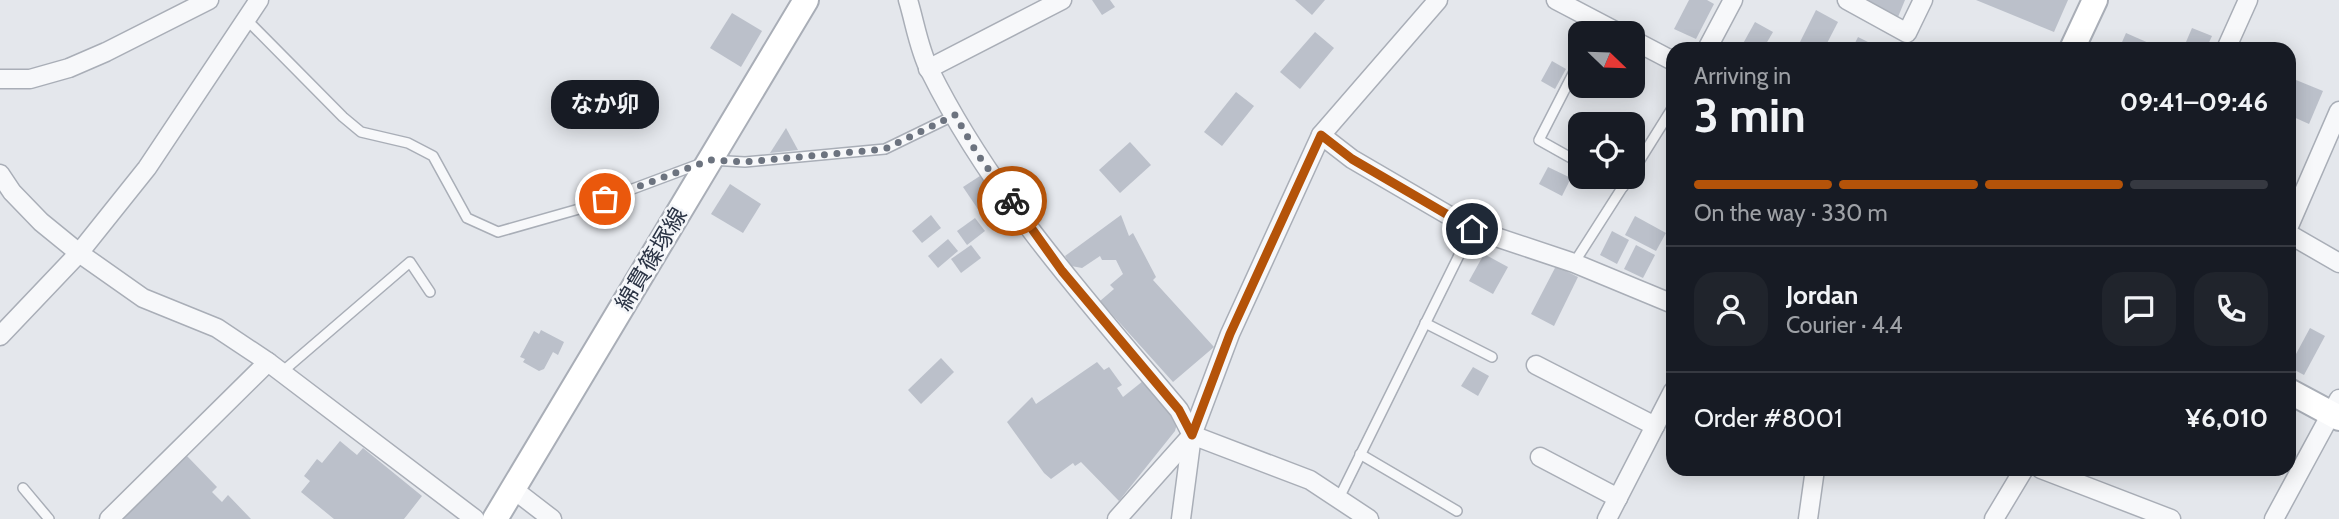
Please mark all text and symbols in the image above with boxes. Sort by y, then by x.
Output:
north arrow [1568,21,1645,98]
map controls [1568,21,1645,189]
text: Arriving in [1694,62,1791,90]
callout: なか卯 [551,80,659,129]
text: 09:41–09:46 [2120,86,2268,118]
text: 3 min [1694,88,1806,144]
text: なか卯 [571,90,640,118]
button: locate [1568,112,1645,189]
courier [977,166,1047,236]
pin [575,169,635,229]
icon: bag [586,180,624,218]
icon: bike [993,182,1031,220]
pin [1442,199,1502,259]
text: On the way · 330 m [1694,199,1888,227]
street label: 綿貫篠塚線 [609,203,693,315]
icon: home [1453,210,1491,248]
button: person [1694,272,1768,346]
button: chat [2102,272,2176,346]
button: phone [2194,272,2268,346]
text: Jordan [1786,279,1858,311]
text: Courier · 4.4 [1786,311,1903,339]
text: Order #8001 [1694,402,1842,434]
text: ¥6,010 [2186,402,2268,434]

